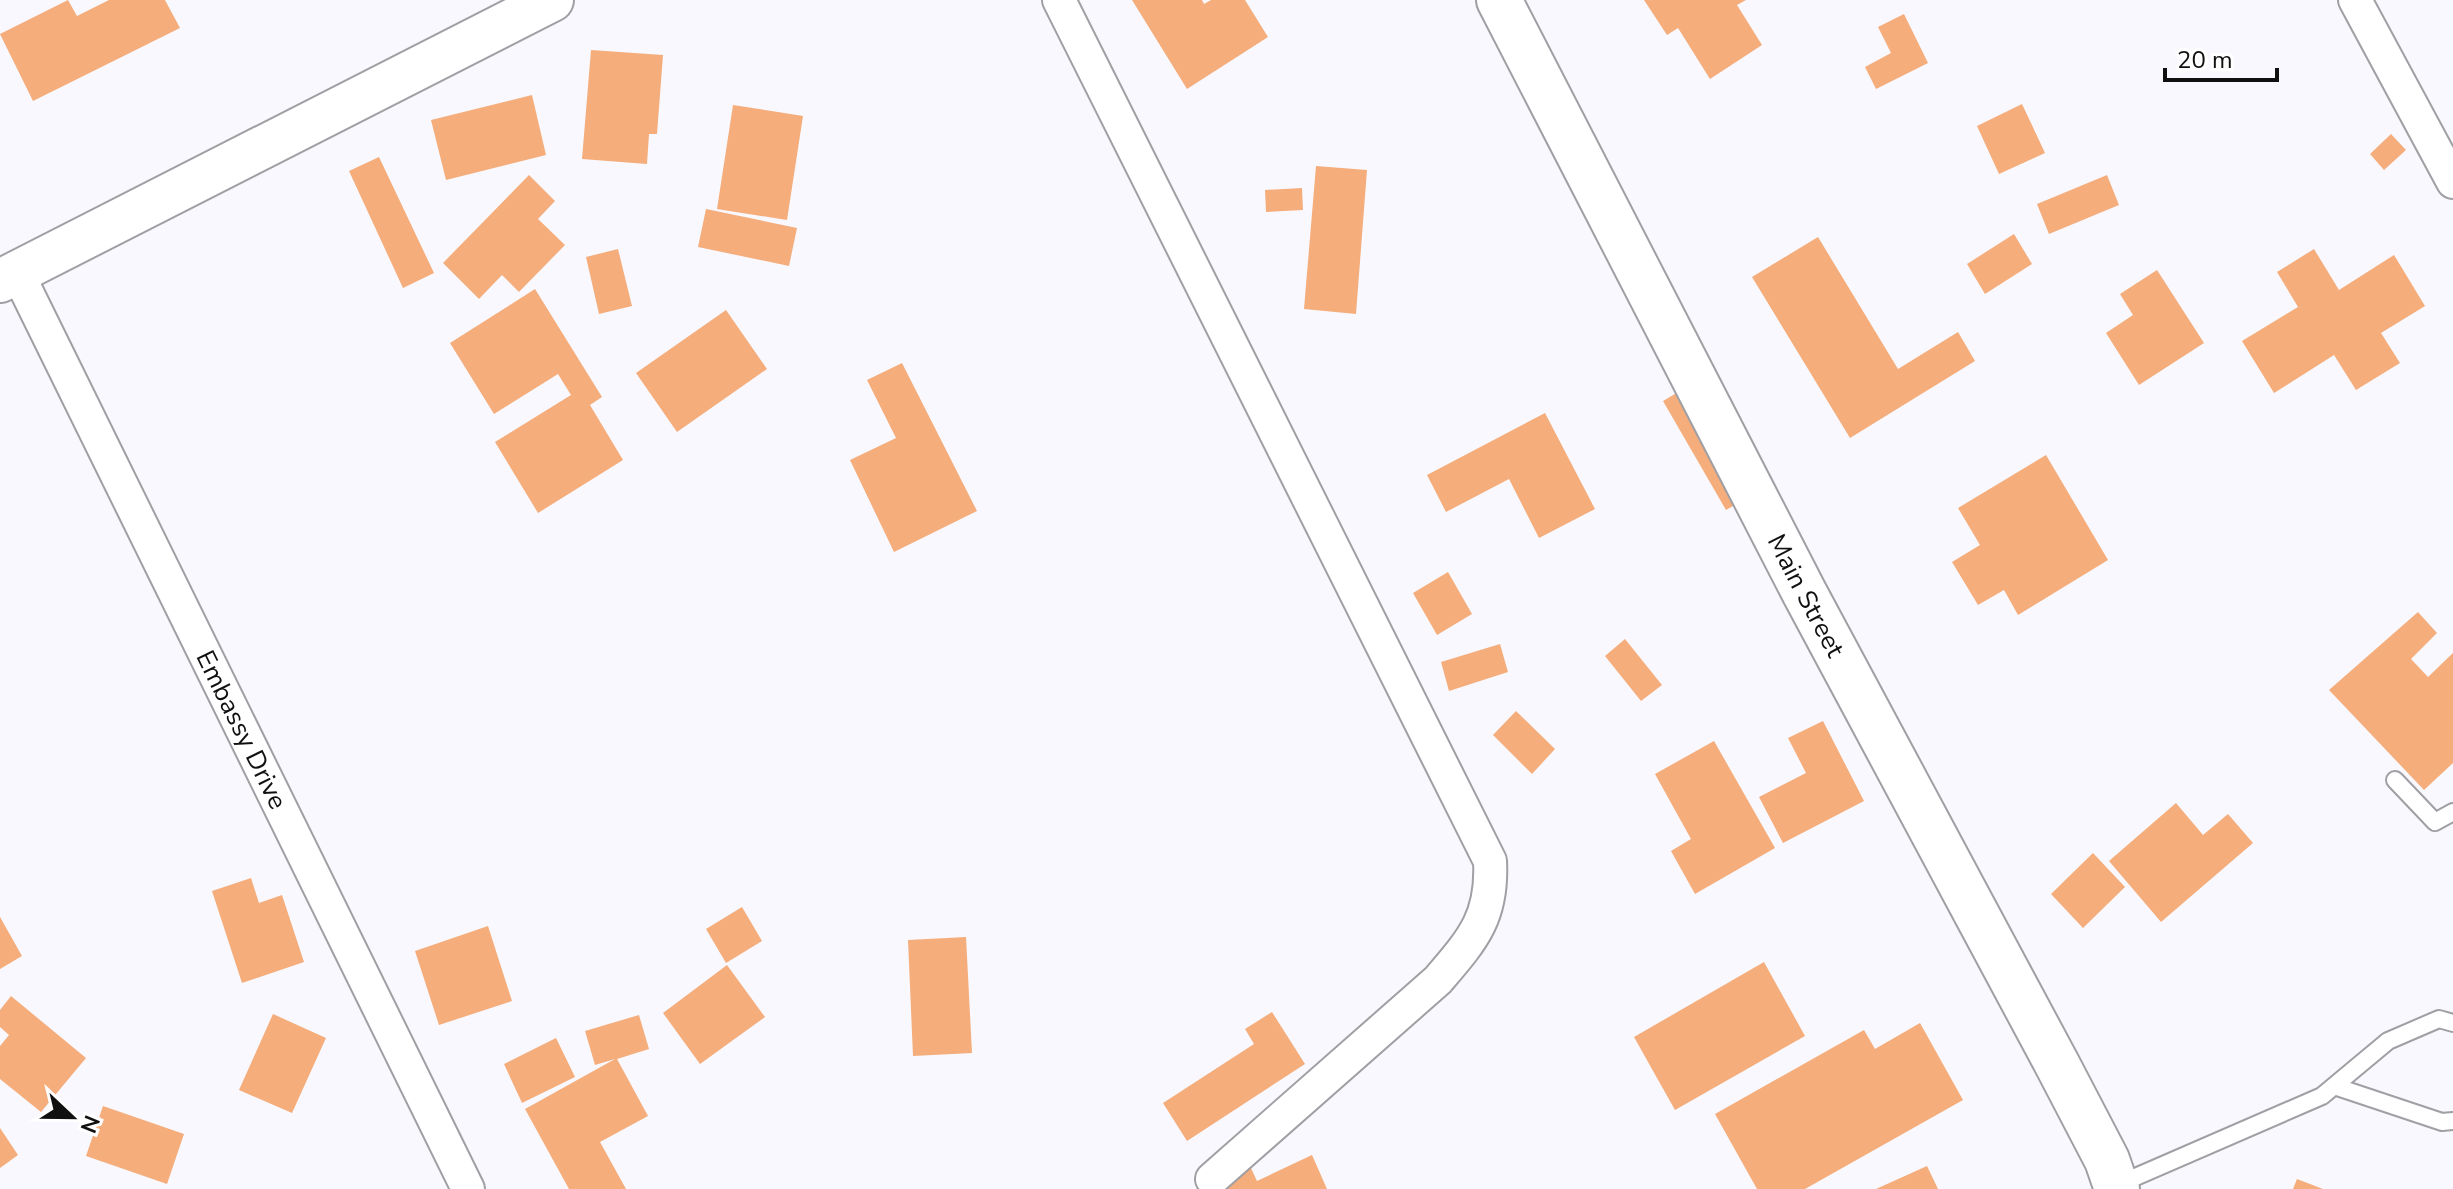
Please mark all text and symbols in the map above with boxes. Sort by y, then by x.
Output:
scale bar [2165,32,2277,82]
text: 20 m [2177,44,2233,76]
street label: Main Street [1759,528,1854,664]
street label: Embassy Drive [188,644,296,815]
north arrow [32,1077,112,1157]
text: N [73,1111,107,1137]

